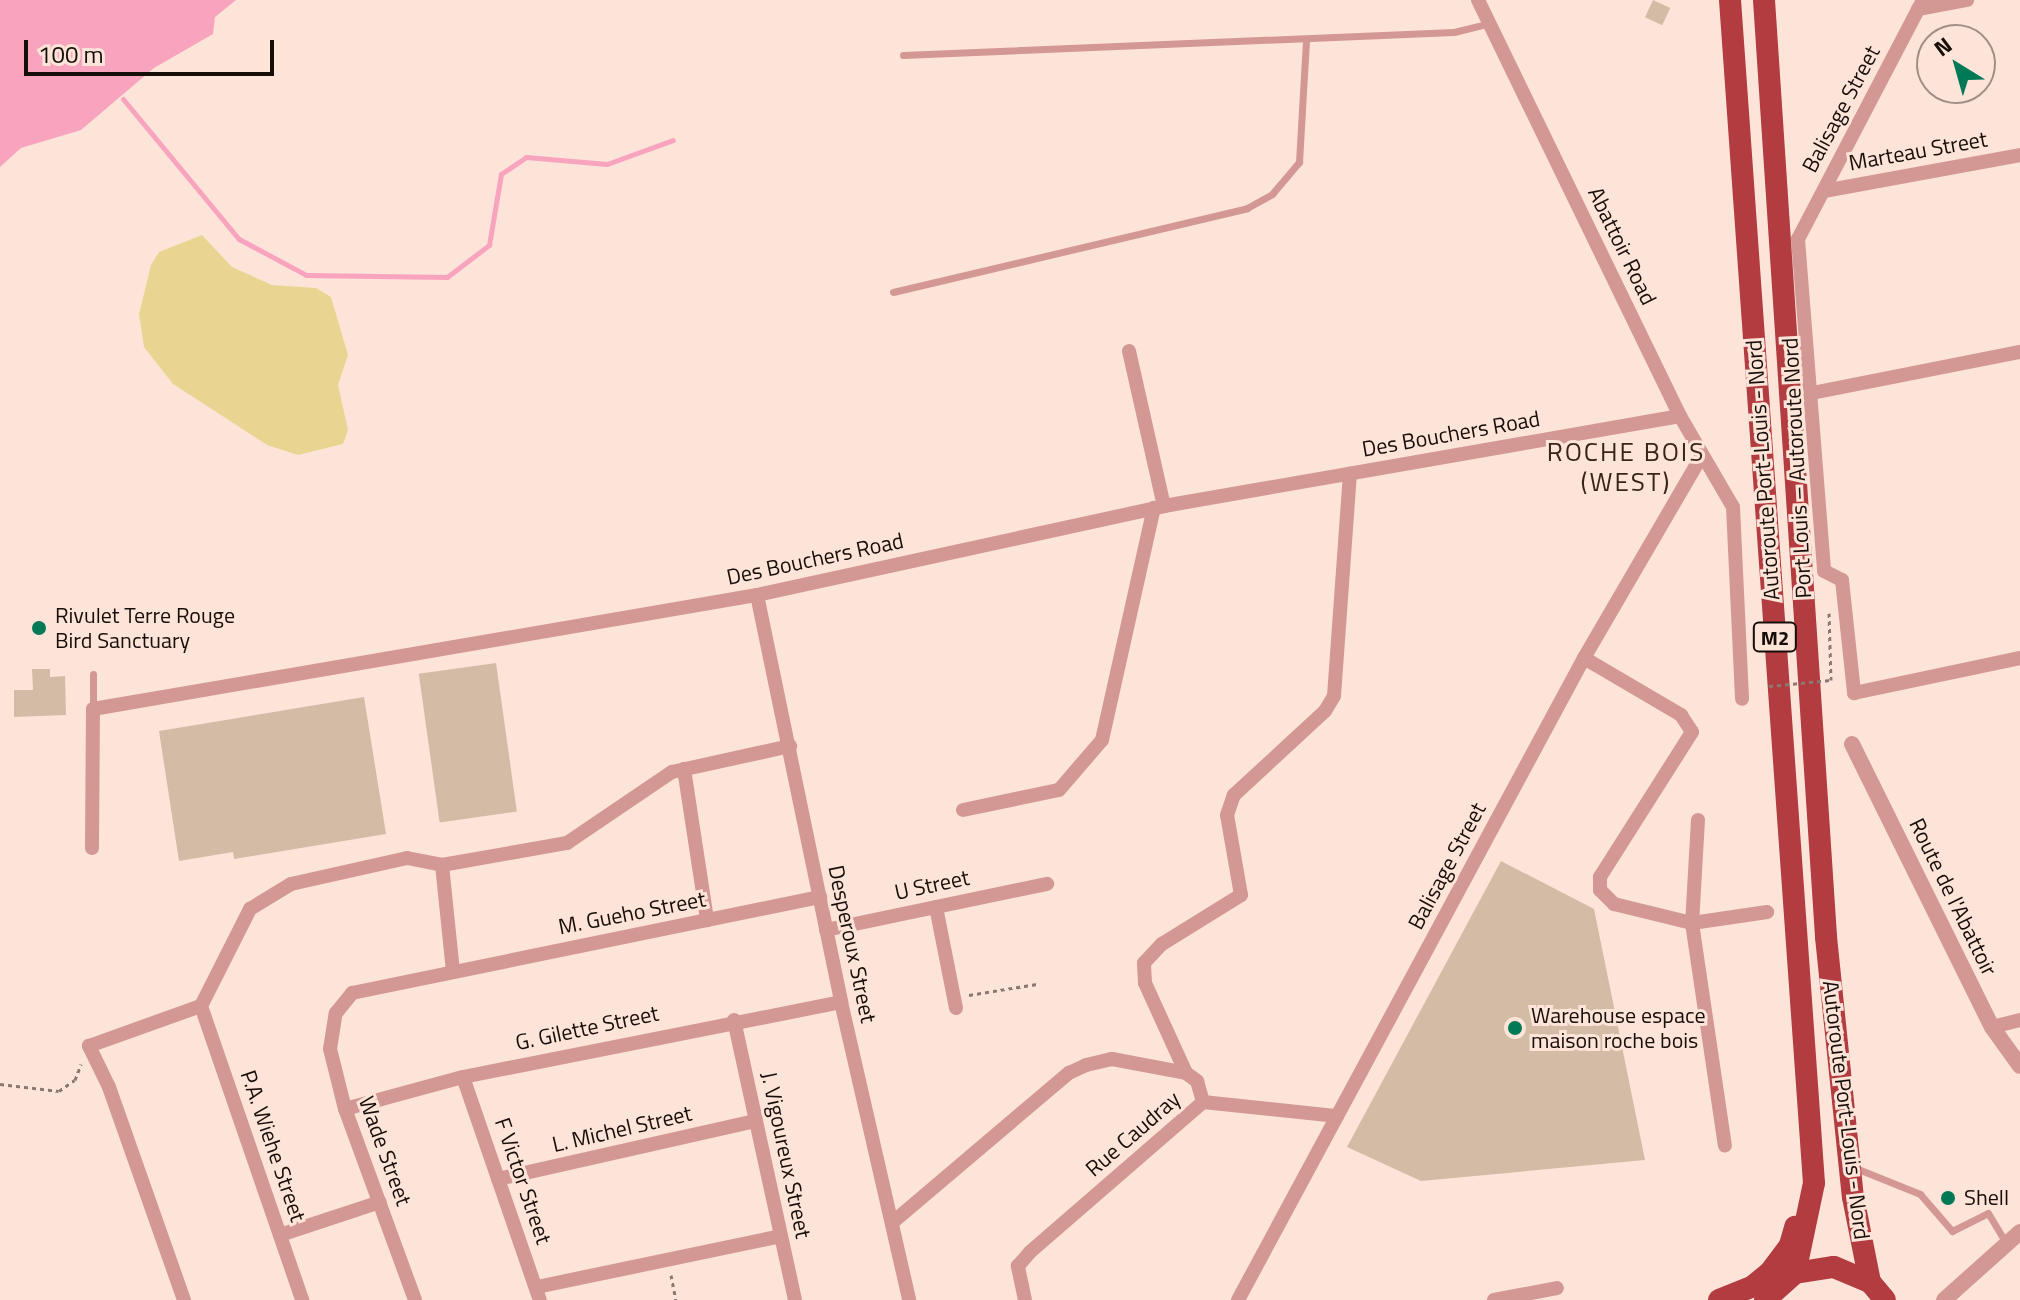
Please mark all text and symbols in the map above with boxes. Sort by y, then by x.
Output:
scale bar [28,24,278,74]
north arrow [1916,24,1996,104]
text: N [1926,28,1959,65]
text: 100 m [38,36,104,72]
street label: Balisage Street [1797,41,1885,177]
street label: Marteau Street [1847,126,1989,176]
street label: Abattoir Road [1582,183,1662,309]
street label: Port Louis – Autoroute Nord [1777,337,1817,599]
street label: Autoroute Port-Louis - Nord [1741,339,1785,601]
street label: Des Bouchers Road [1360,405,1542,463]
district label: ROCHE BOIS (WEST) [1547,436,1705,498]
street label: Des Bouchers Road [724,527,906,591]
place label: Rivulet Terre Rouge Bird Sanctuary [55,602,235,654]
marker: Rivulet Terre Rouge Bird Sanctuary [30,619,48,637]
road number: M2 [1751,621,1799,653]
street label: Balisage Street [1403,798,1491,934]
street label: Route de l'Abattoir [1903,814,2003,980]
street label: Desperoux Street [822,863,882,1025]
street label: U Street [892,864,972,906]
street label: M. Gueho Street [556,886,708,940]
street label: Autoroute Port-Louis - Nord [1817,979,1875,1241]
street label: G. Gilette Street [513,1000,661,1056]
place label: Warehouse espace maison roche bois [1531,1002,1706,1054]
marker: Warehouse espace maison roche bois [1506,1019,1524,1037]
street label: P.A. Wiehe Street [235,1067,311,1225]
street label: J. Vigoureux Street [755,1069,817,1241]
street label: Rue Caudray [1080,1086,1186,1182]
street label: Wade Street [353,1093,417,1209]
street label: L. Michel Street [550,1100,694,1158]
street label: F Victor Street [489,1114,557,1248]
place label: Shell [1964,1185,2009,1211]
marker: Shell [1939,1189,1957,1207]

